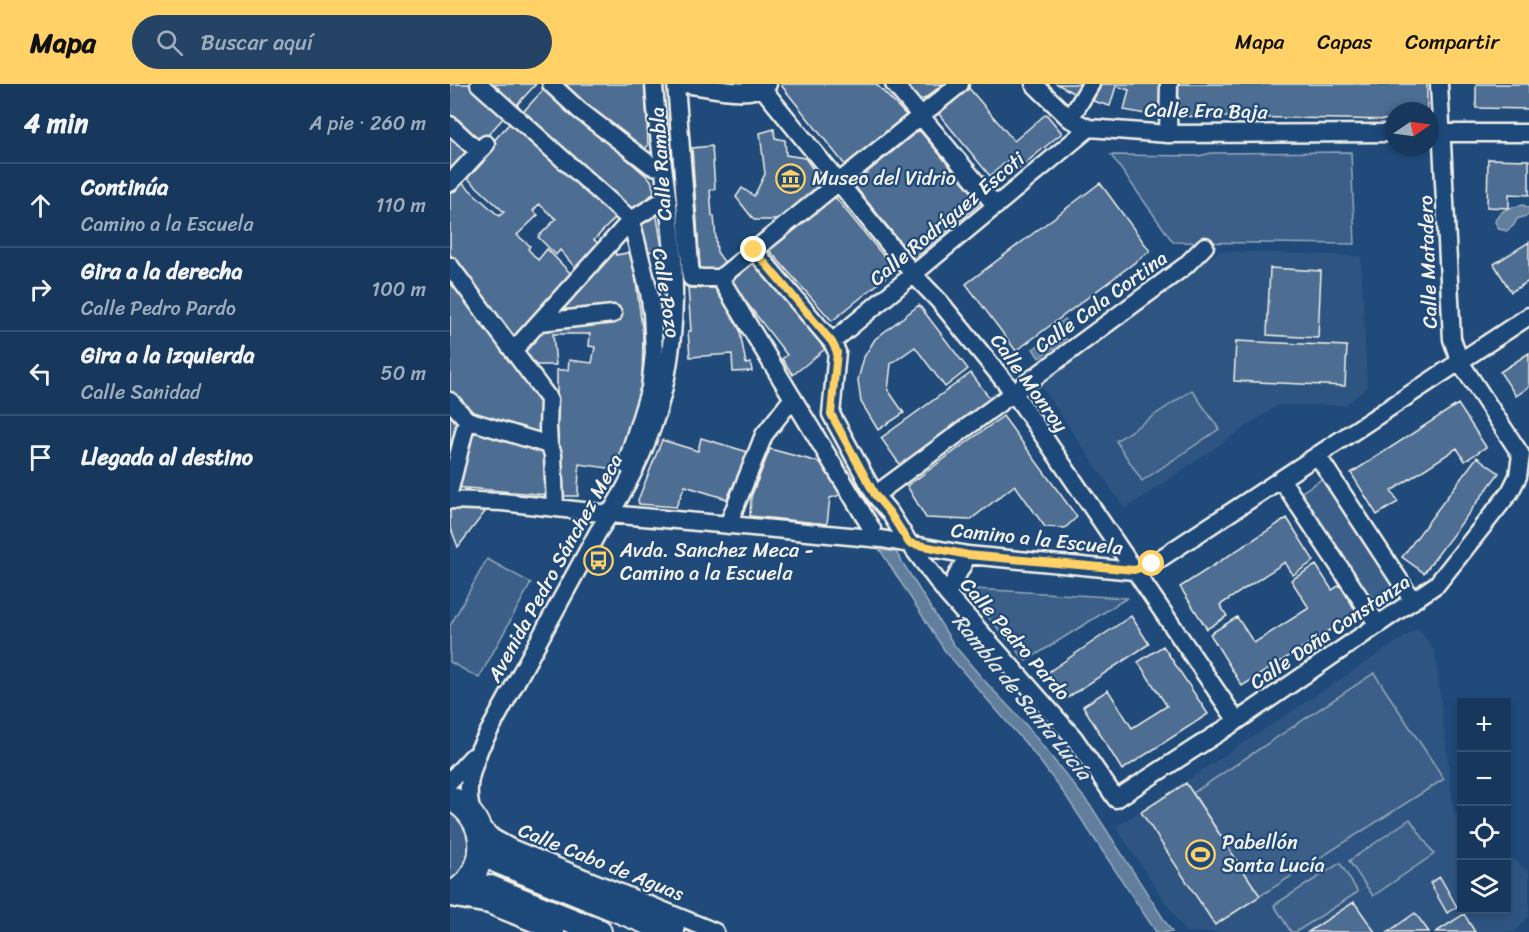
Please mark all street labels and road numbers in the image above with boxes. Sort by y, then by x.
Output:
street label: Calle Era Baja [1144,92,1269,130]
street label: Calle Rambla [640,106,682,222]
street label: Calle Rodríguez Escoti [861,142,1034,295]
street label: Calle Matadero [1408,195,1448,329]
street label: Calle Cala Cortina [1027,241,1175,363]
street label: Calle Pozo [642,245,690,341]
street label: Calle Monroy [981,326,1078,441]
street label: Avenida Pedro Sánchez Meca [477,447,633,690]
street label: Camino a la Escuela [949,513,1126,566]
street label: Calle Doña Constanza [1242,565,1418,699]
street label: Calle Pedro Pardo [951,569,1079,709]
street label: Calle Cabo de Aguas [513,813,690,912]

